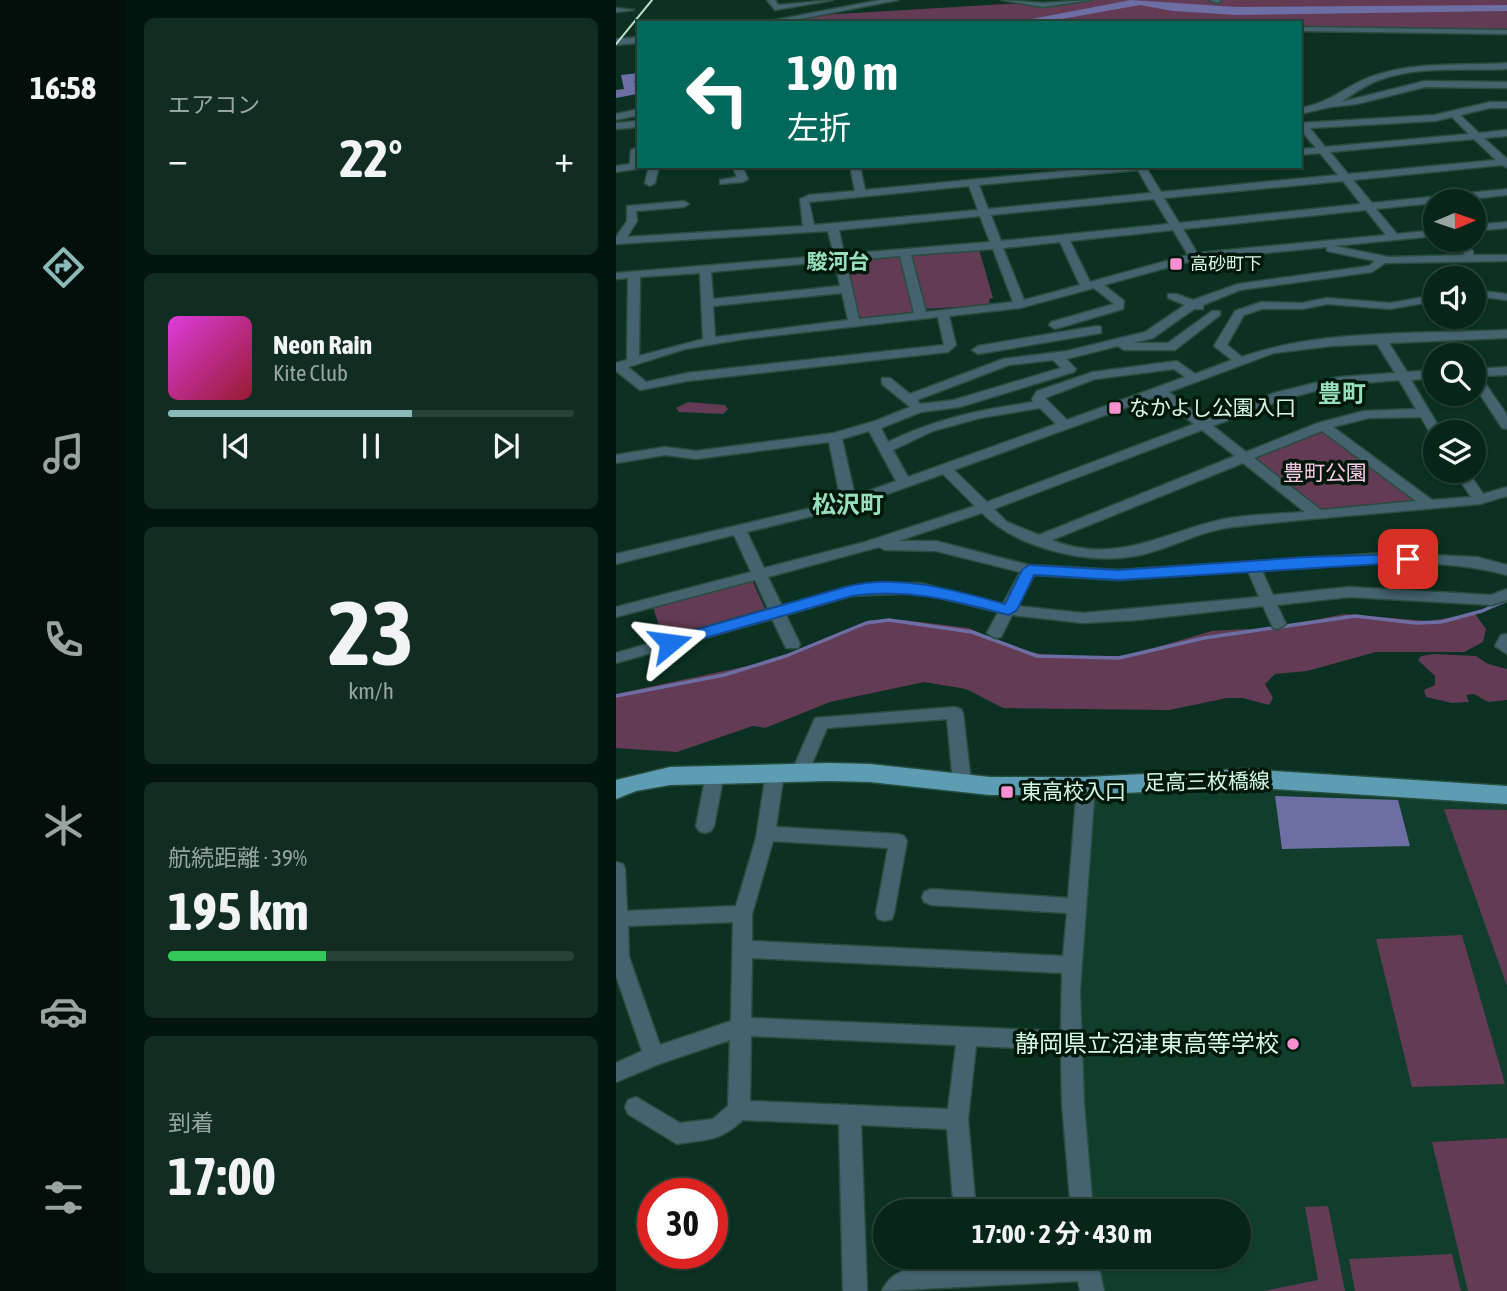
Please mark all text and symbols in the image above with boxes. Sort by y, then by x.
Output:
text: 190 m [787,44,898,100]
icon: left [672,49,763,140]
text: 16:58 [30,69,96,106]
text: エアコン [168,92,260,118]
text: 左折 [787,109,851,146]
text: 22° [339,128,403,188]
text: − [168,137,188,180]
text: + [554,137,574,180]
north arrow [1423,189,1486,252]
map controls [1423,189,1486,483]
icon: directions [39,243,88,292]
district label: 駿河台 [807,249,870,273]
place label: 高砂町下 [1190,253,1262,274]
marker: 高砂町下 [1168,256,1184,272]
button: sound [1423,266,1486,329]
text: Neon Rain [273,330,372,360]
button: search [1423,343,1486,406]
text: Kite Club [273,360,348,386]
district label: 豊町 [1318,380,1366,407]
place label: なかよし公園入口 [1129,395,1296,419]
marker: なかよし公園入口 [1107,400,1123,416]
button: layers [1423,420,1486,483]
icon: previous [217,427,255,465]
icon: pause [352,427,390,465]
icon: next [487,427,525,465]
icon: music [39,429,88,478]
park label: 豊町公園 [1283,460,1367,484]
district label: 松沢町 [812,491,884,518]
pin [1378,529,1438,589]
icon: arrive [1389,540,1427,578]
text: 23 [328,580,414,684]
position arrow [633,606,707,680]
icon: phone [39,615,88,664]
text: km/h [348,678,394,704]
street label: 足高三枚橋線 [1144,768,1270,794]
place label: 東高校入口 [1021,779,1126,803]
marker: 東高校入口 [999,784,1015,800]
icon: climate [39,801,88,850]
text: 航続距離 · 39% [168,845,307,871]
text: 195 km [168,881,309,941]
icon: car [39,987,88,1036]
place label: 静岡県立沼津東高等学校 [1015,1030,1279,1057]
marker: 静岡県立沼津東高等学校 [1285,1036,1301,1052]
text: 到着 [168,1110,214,1136]
text: 17:00 [168,1146,276,1206]
icon: filters [39,1173,88,1222]
speed limit sign: 30 [637,1178,728,1269]
text: 17:00 · 2 分 · 430 m [972,1219,1152,1249]

